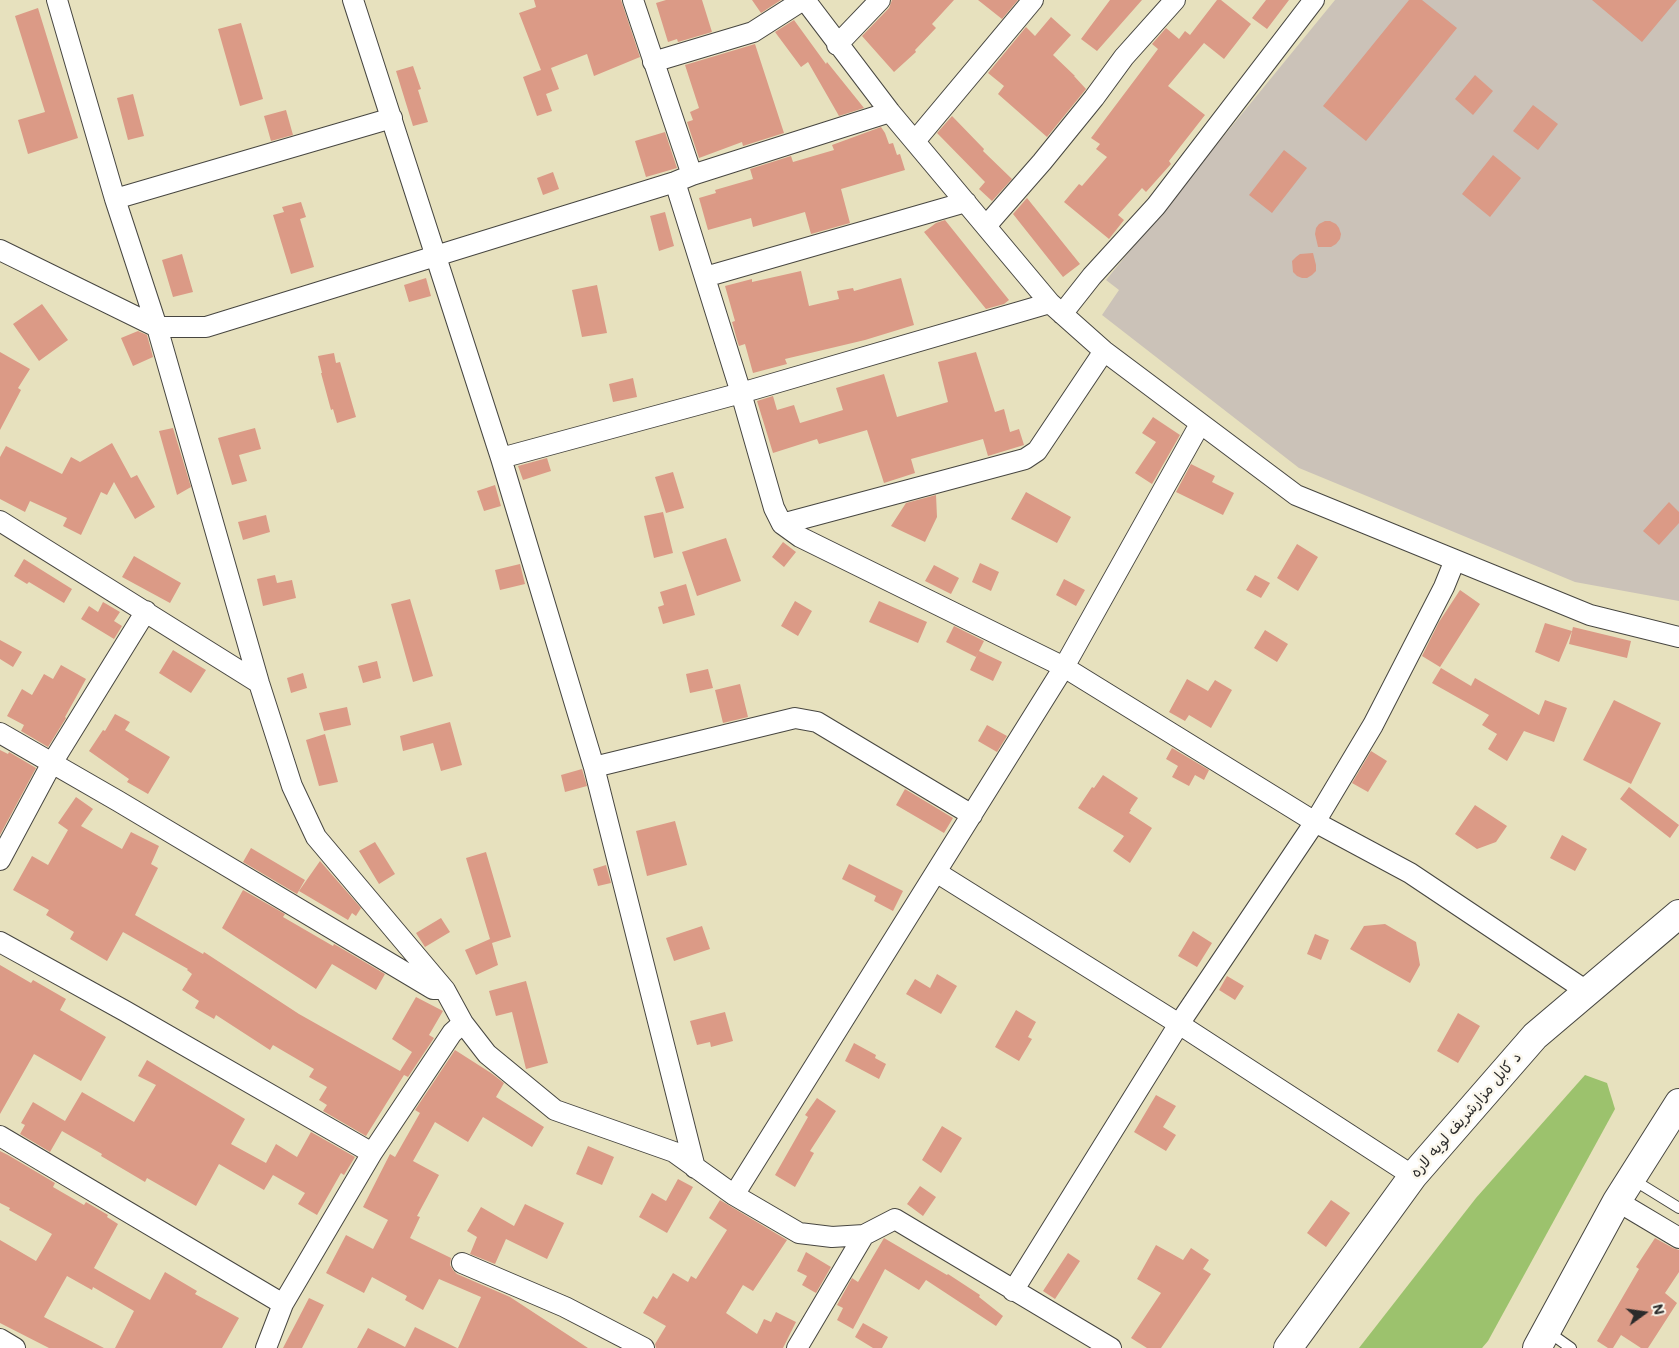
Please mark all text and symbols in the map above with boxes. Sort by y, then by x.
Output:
street label: د کابل مزارشریف لویه لاره [1407,1049,1525,1181]
north arrow [1619,1288,1669,1338]
text: N [1649,1302,1670,1317]

